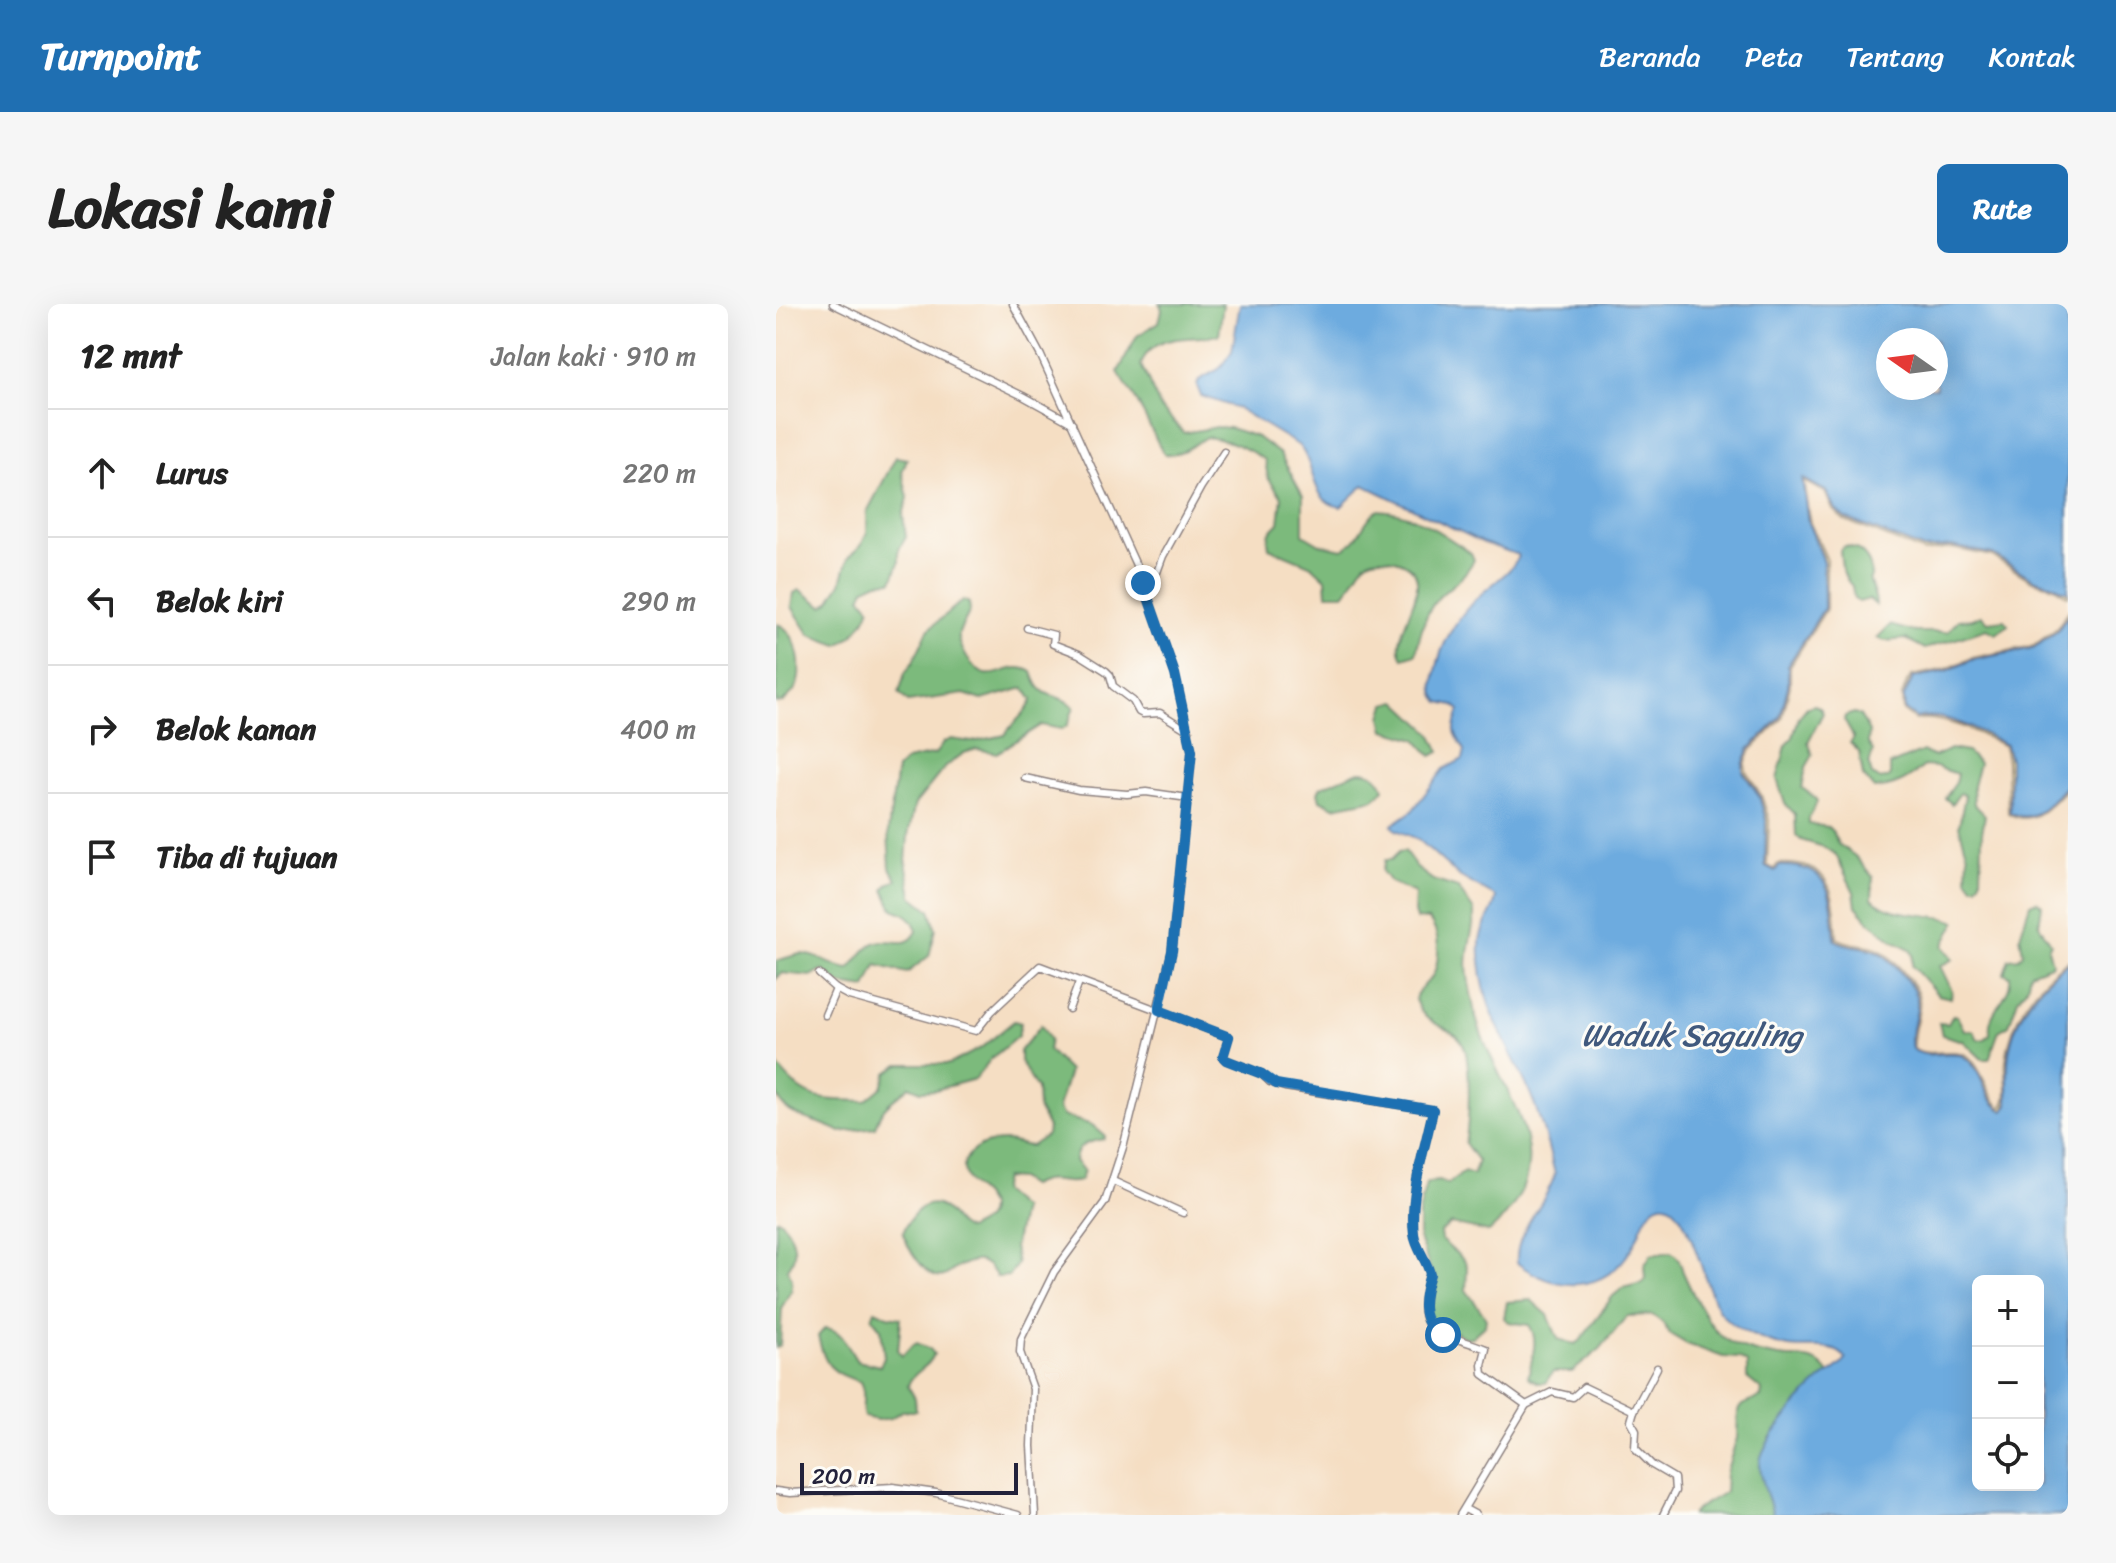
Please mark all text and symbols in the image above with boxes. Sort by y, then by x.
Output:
text: Turnpoint [40,23,201,90]
text: Beranda [1599,32,1701,81]
text: Peta [1745,32,1802,81]
text: Tentang [1846,32,1944,81]
text: Kontak [1988,32,2076,81]
text: Lokasi kami [48,159,332,258]
button: Rute [1937,164,2068,253]
text: 12 mnt [80,326,181,386]
north arrow [1876,328,1948,400]
text: Jalan kaki · 910 m [491,333,696,379]
text: Lurus [156,446,228,500]
text: 220 m [623,450,696,496]
icon: ahead [80,451,124,495]
route end [1125,565,1161,601]
text: Belok kiri [156,574,283,628]
text: 290 m [622,578,696,624]
icon: left [80,579,124,623]
text: Belok kanan [156,702,316,756]
text: 400 m [620,706,696,752]
icon: right [80,707,124,751]
text: Tiba di tujuan [156,830,337,884]
icon: arrive [80,835,124,879]
water label: Waduk Saguling [1582,1007,1805,1064]
map controls [1972,1275,2044,1491]
button: + [1972,1275,2044,1347]
route start [1425,1317,1461,1353]
button: − [1972,1347,2044,1419]
button: locate [1972,1419,2044,1491]
text: 200 m [812,1457,875,1496]
scale bar [800,1459,1018,1495]

